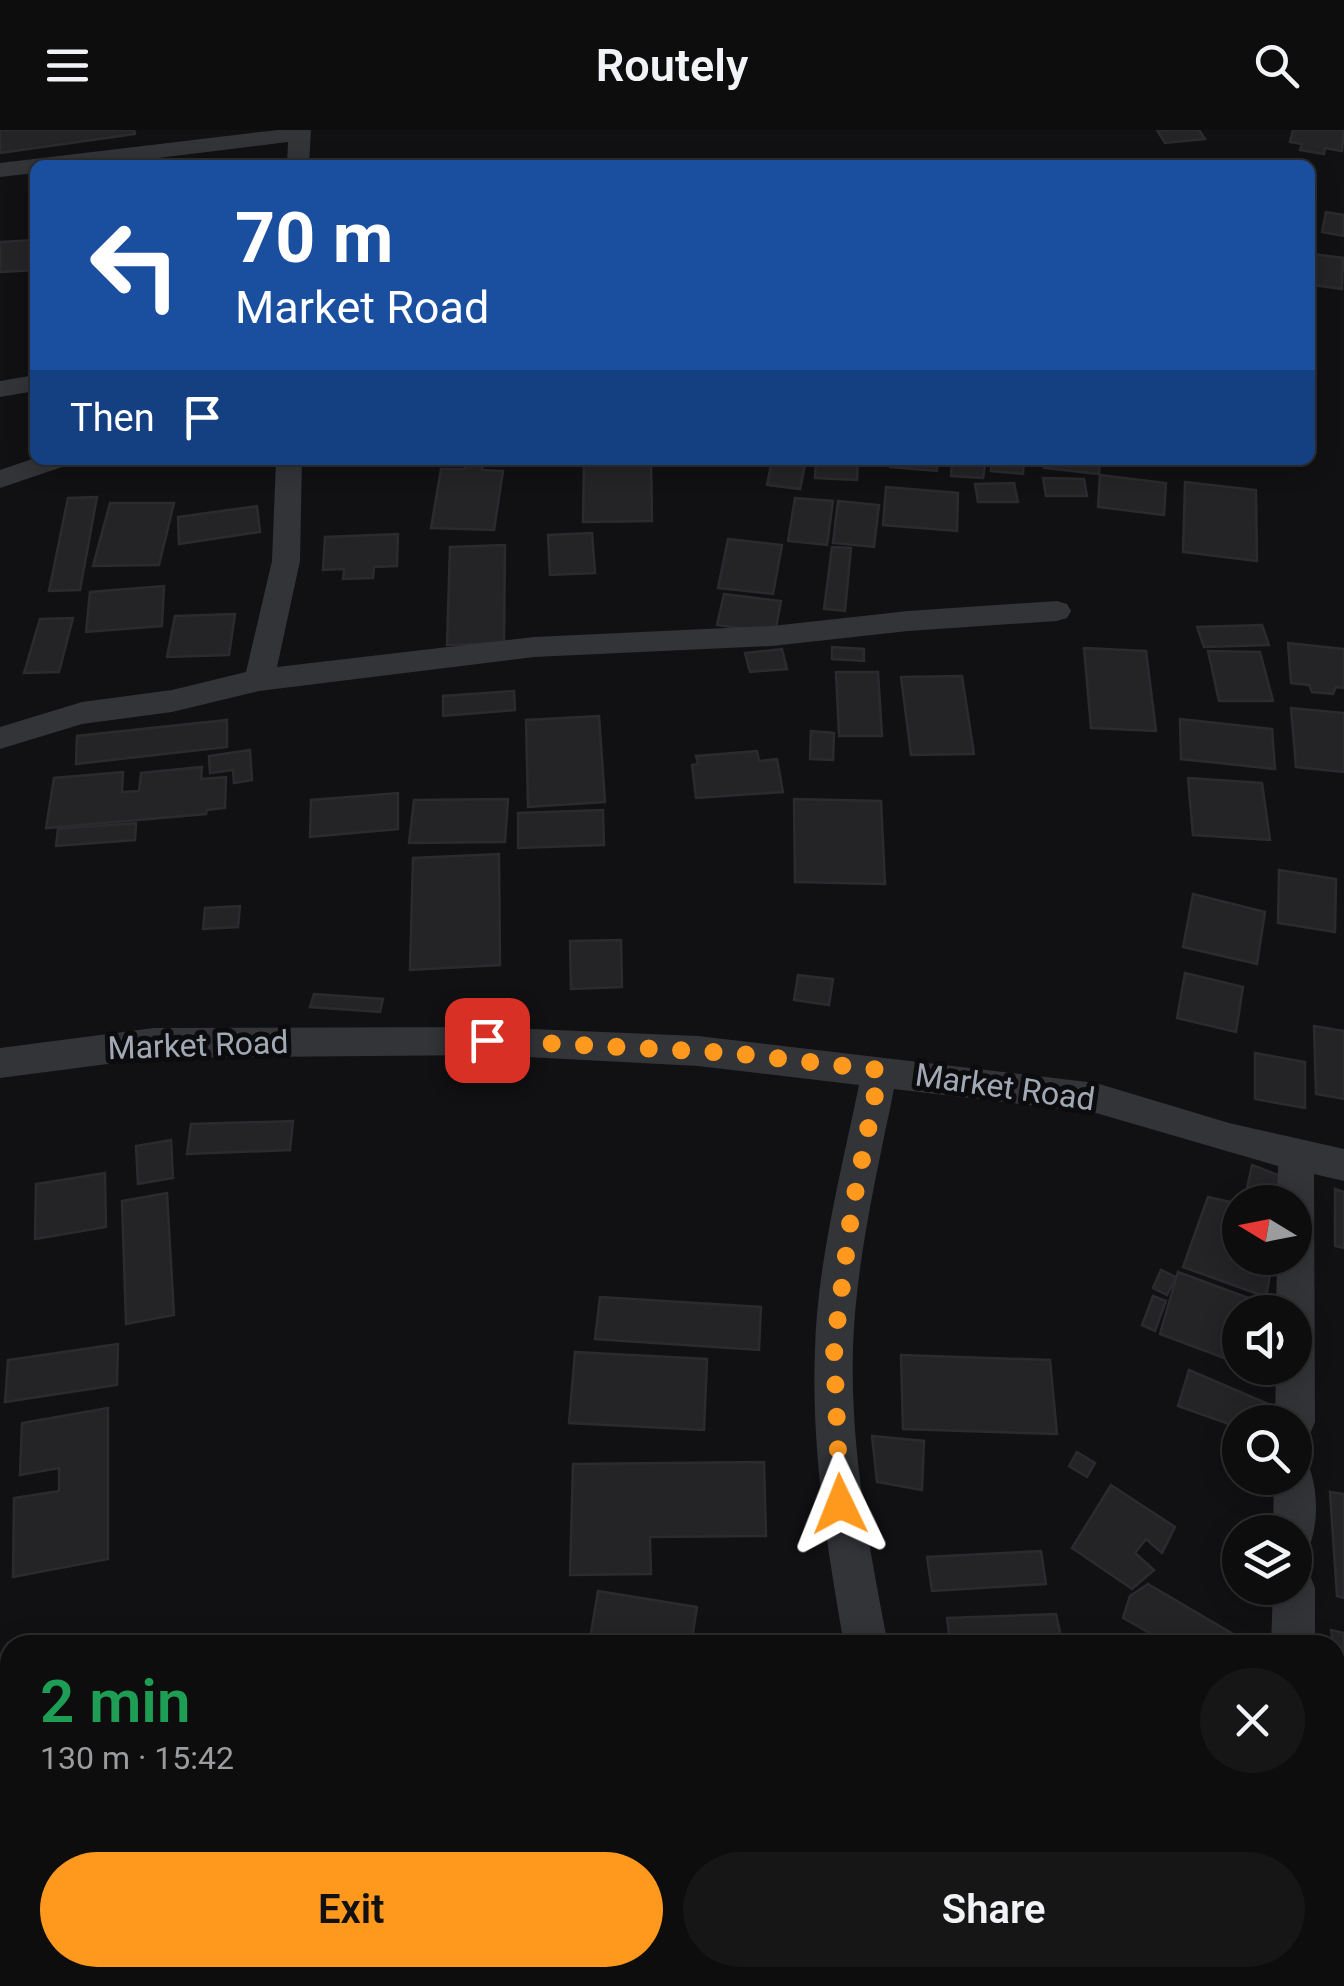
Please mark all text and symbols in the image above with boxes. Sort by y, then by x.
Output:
icon: menu [40,38,95,93]
icon: search [1249,38,1304,93]
text: Routely [596,39,748,92]
text: 70 m [235,197,393,279]
icon: left [70,200,200,330]
text: Market Road [235,281,489,334]
icon: arrive [175,390,230,445]
text: Then [70,396,155,440]
pin [445,998,530,1083]
icon: arrive [460,1013,515,1068]
street label: Market Road [107,1023,289,1067]
street label: Market Road [913,1056,1097,1118]
north arrow [1222,1185,1312,1275]
map controls [1222,1185,1312,1605]
button: sound [1222,1295,1312,1385]
button: search [1222,1405,1312,1495]
position arrow [788,1452,892,1556]
button: layers [1222,1515,1312,1605]
text: 2 min [40,1666,190,1737]
button: close [1200,1668,1305,1773]
text: 130 m · 15:42 [40,1739,234,1777]
button: Exit [40,1852,663,1967]
button: Share [683,1852,1305,1967]

